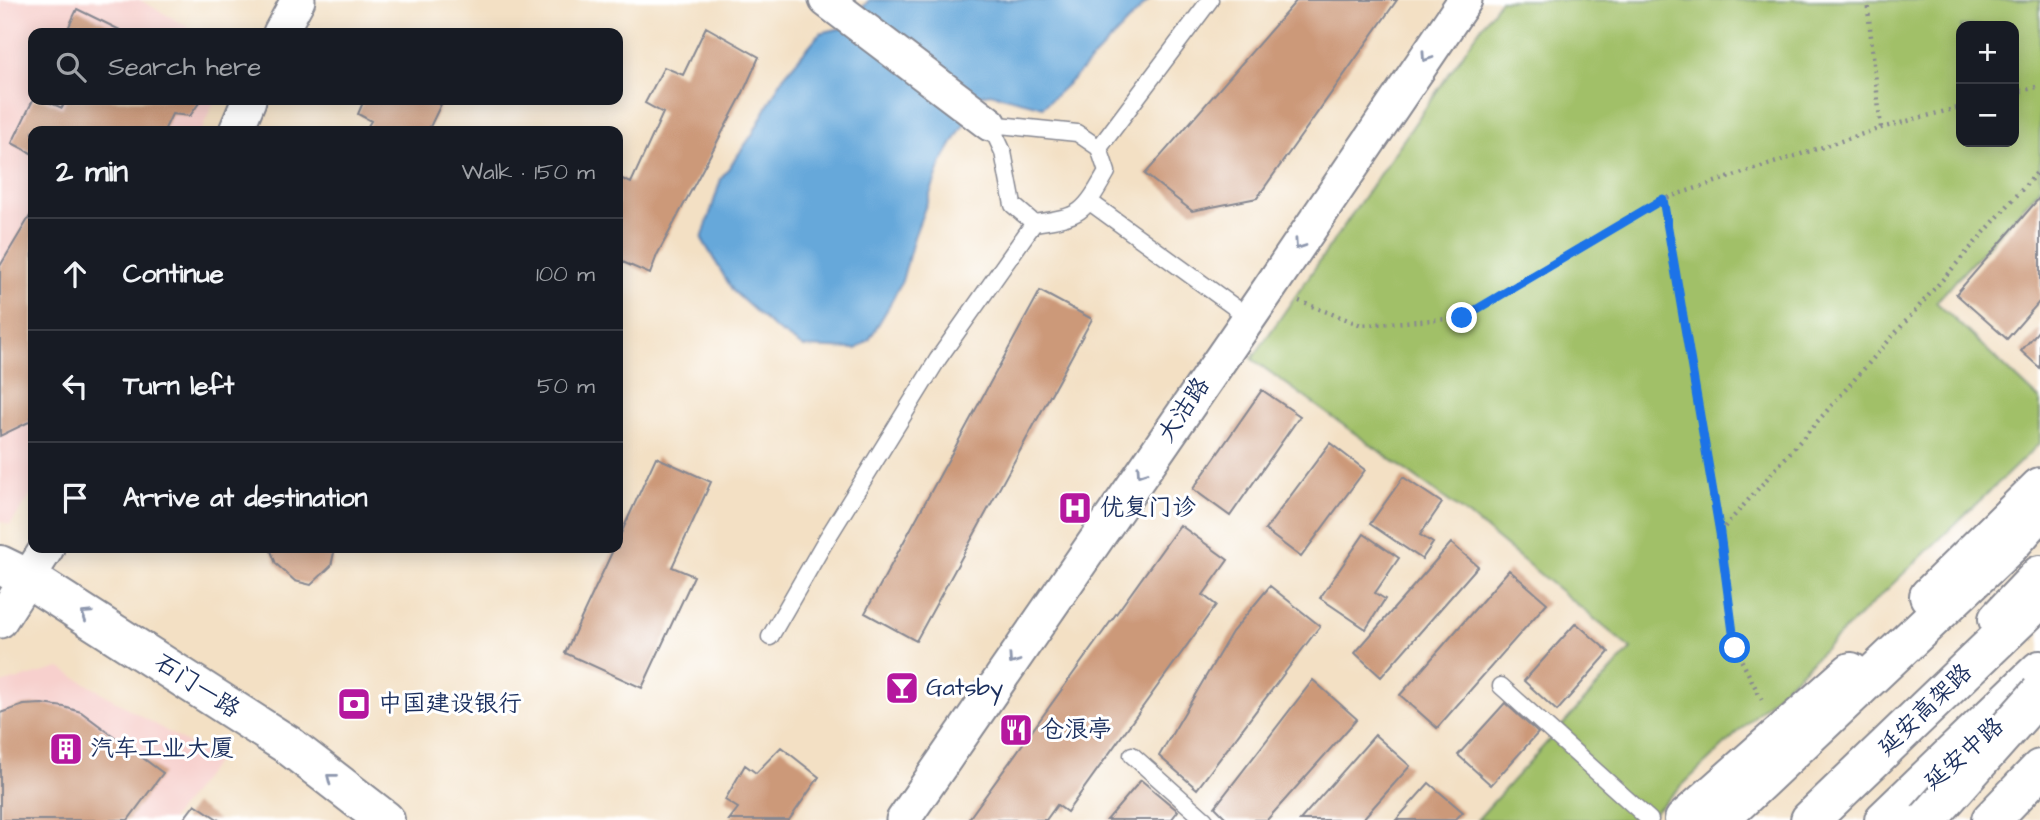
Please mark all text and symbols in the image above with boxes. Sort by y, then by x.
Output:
map controls [1956,21,2019,147]
button: + [1956,21,2019,84]
search box [28,28,623,105]
icon: search [52,48,90,86]
text: Search here [108,49,261,85]
one-way arrow [1422,49,1435,62]
button: − [1956,84,2019,147]
text: 2 min [56,151,128,193]
text: Walk · 150 m [461,156,595,188]
one-way arrow [1295,237,1307,250]
icon: ahead [56,255,94,293]
text: Continue [123,256,224,292]
text: 100 m [536,258,595,290]
route end [1446,302,1477,333]
icon: left [56,367,94,405]
text: Turn left [123,368,234,404]
text: 50 m [537,370,595,402]
street label: 大沽路 [1150,371,1218,449]
one-way arrow [1137,464,1149,477]
icon: arrive [56,479,94,517]
text: Arrive at destination [123,480,368,516]
hospital icon: 优复门诊 [1056,489,1094,527]
place label: 优复门诊 [1100,491,1196,525]
one-way arrow [81,611,94,624]
route start [1719,632,1750,663]
street label: 石门一路 [147,646,247,726]
one-way arrow [1009,652,1021,665]
street label: 延安高架路 [1870,656,1980,764]
bar icon: Gatsby [883,669,921,707]
place label: Gatsby [926,671,1003,706]
bank icon: 中国建设银行 [335,685,373,723]
place label: 中国建设银行 [378,687,522,721]
street label: 延安中路 [1917,710,2011,798]
restaurant icon: 仓浪亭 [997,711,1035,749]
place label: 仓浪亭 [1040,713,1112,747]
building icon: 汽车工业大厦 [47,730,85,768]
place label: 汽车工业大厦 [90,732,234,766]
one-way arrow [326,774,339,787]

